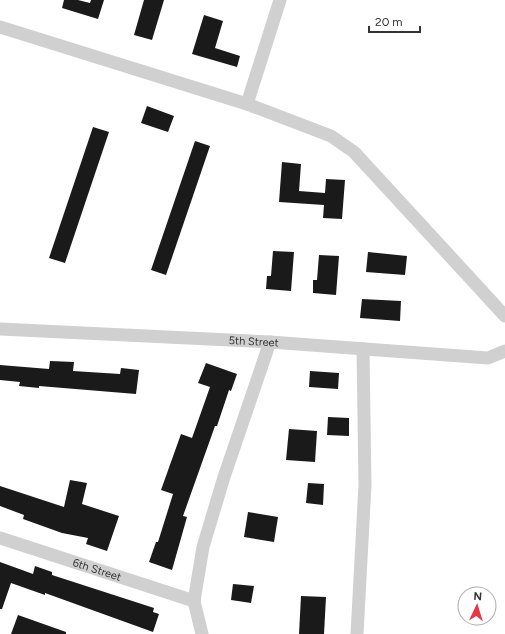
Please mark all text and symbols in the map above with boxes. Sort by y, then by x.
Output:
scale bar [369,8,420,34]
text: 20 m [375,15,403,29]
street label: 5th Street [228,334,279,349]
street label: 6th Street [71,556,123,583]
north arrow [457,586,497,626]
text: N [473,590,482,603]

